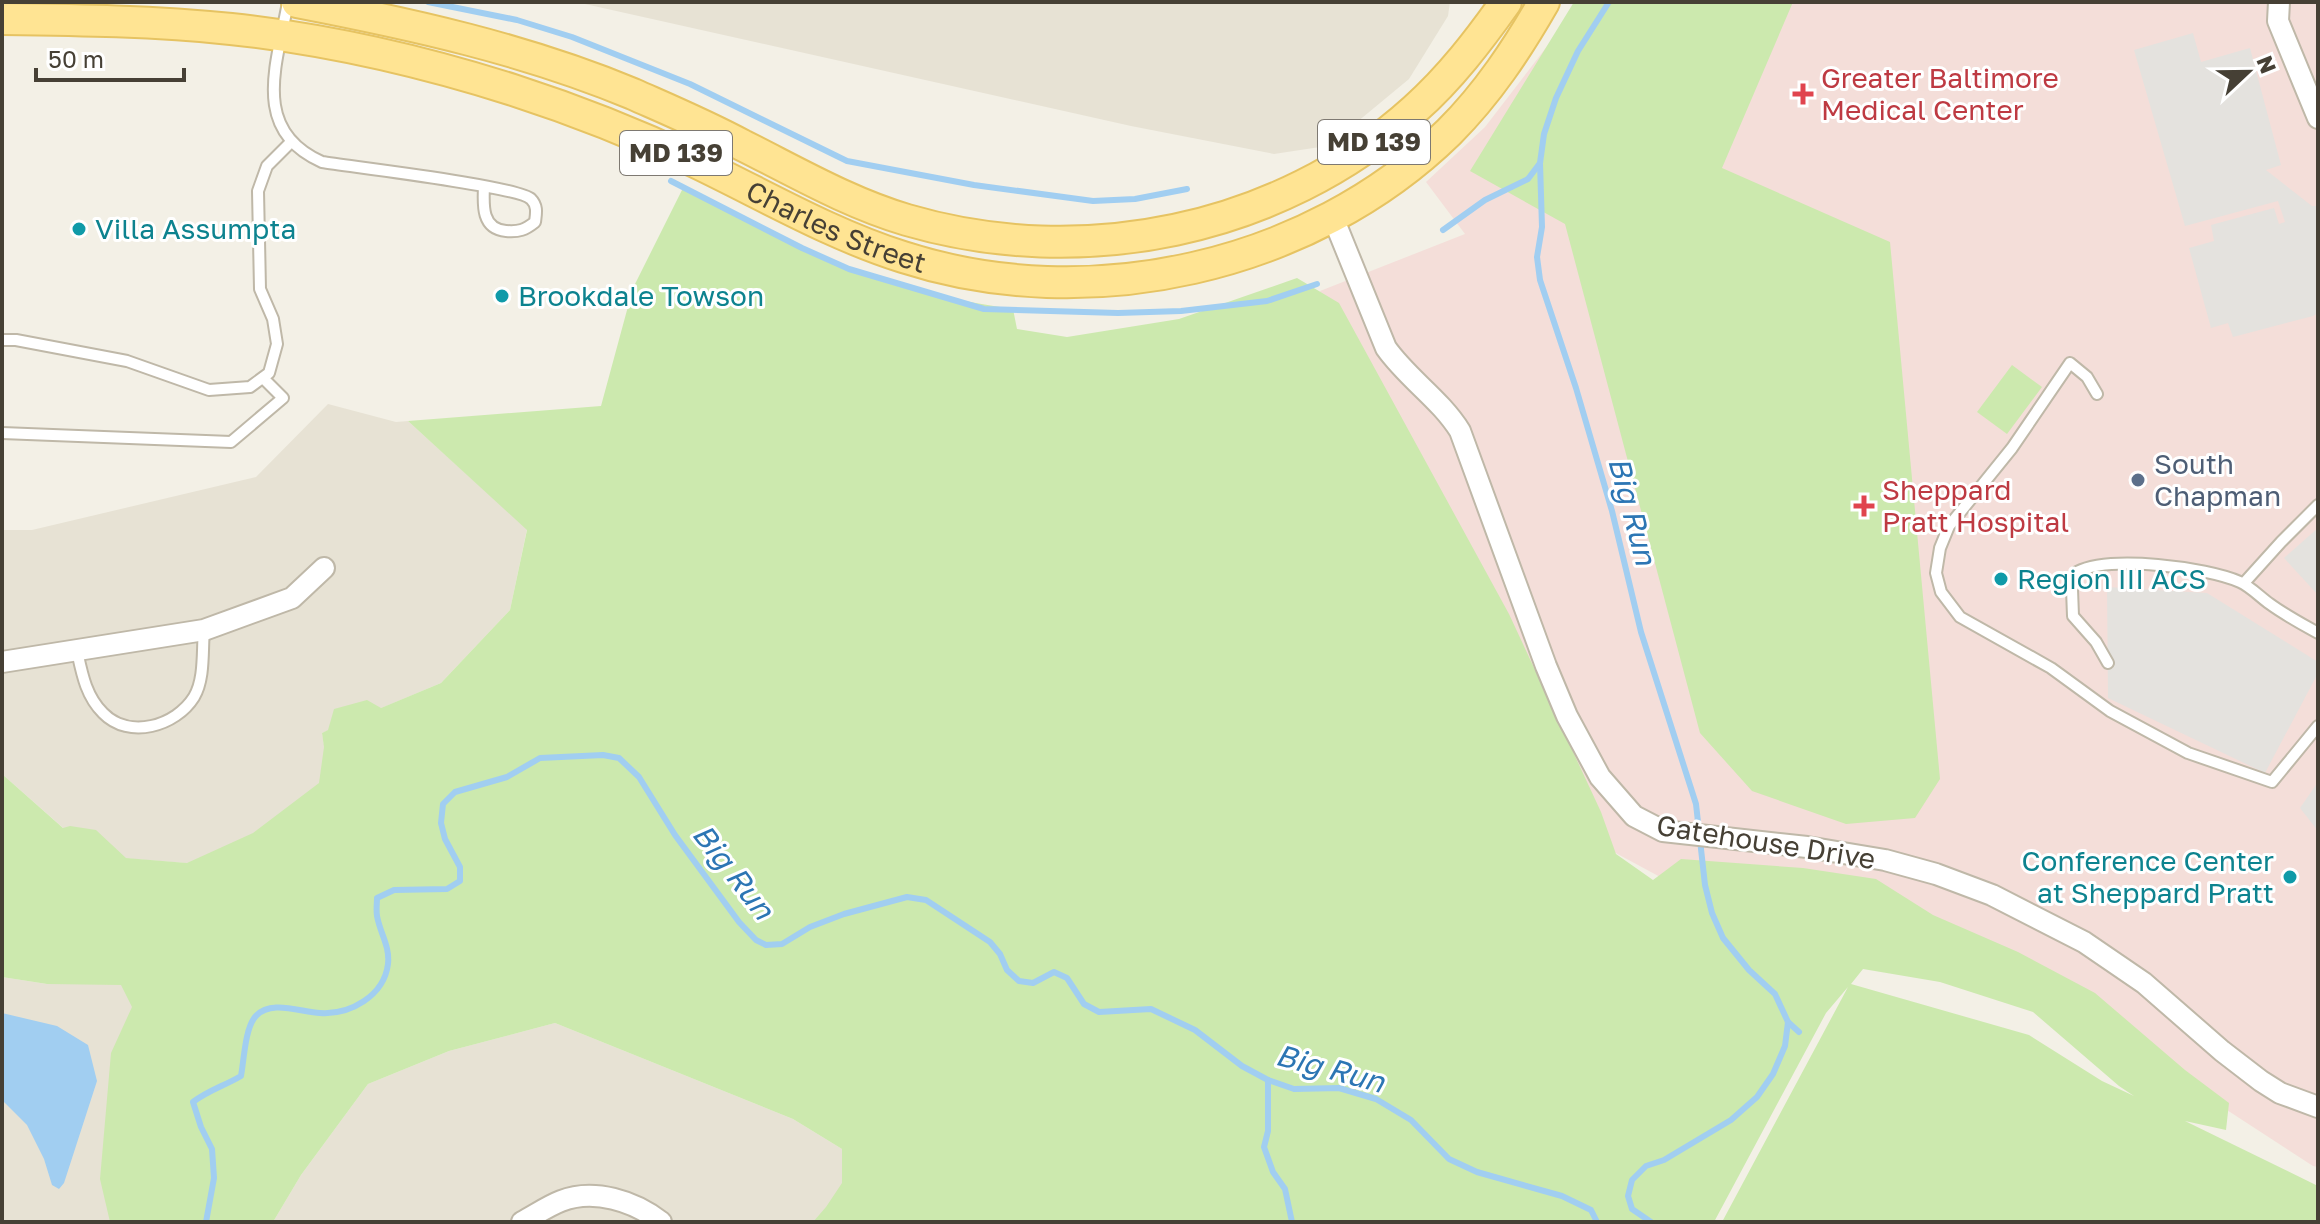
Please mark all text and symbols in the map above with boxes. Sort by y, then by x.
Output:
scale bar [36,32,184,82]
north arrow [2208,32,2288,112]
text: 50 m [48,44,104,73]
text: N [2251,52,2283,77]
place label: Greater Baltimore Medical Center [1821,61,2059,126]
marker: Greater Baltimore Medical Center [1792,83,1814,105]
road number: MD 139 [1318,120,1430,164]
road number: MD 139 [620,131,732,175]
street label: Charles Street [741,173,930,279]
place label: Villa Assumpta [95,212,296,245]
marker: Villa Assumpta [70,220,88,238]
place label: Brookdale Towson [518,279,764,312]
marker: Brookdale Towson [493,287,511,305]
place label: South Chapman [2154,447,2281,512]
water label: Big Run [1601,453,1665,570]
marker: South Chapman [2129,471,2147,489]
place label: Sheppard Pratt Hospital [1882,473,2069,538]
marker: Sheppard Pratt Hospital [1853,495,1875,517]
place label: Region III ACS [2017,562,2206,595]
marker: Region III ACS [1992,570,2010,588]
street label: Gatehouse Drive [1654,808,1878,875]
water label: Big Run [686,817,783,927]
place label: Conference Center at Sheppard Pratt [2022,844,2274,909]
marker: Conference Center at Sheppard Pratt [2281,868,2299,886]
water label: Big Run [1272,1036,1390,1100]

